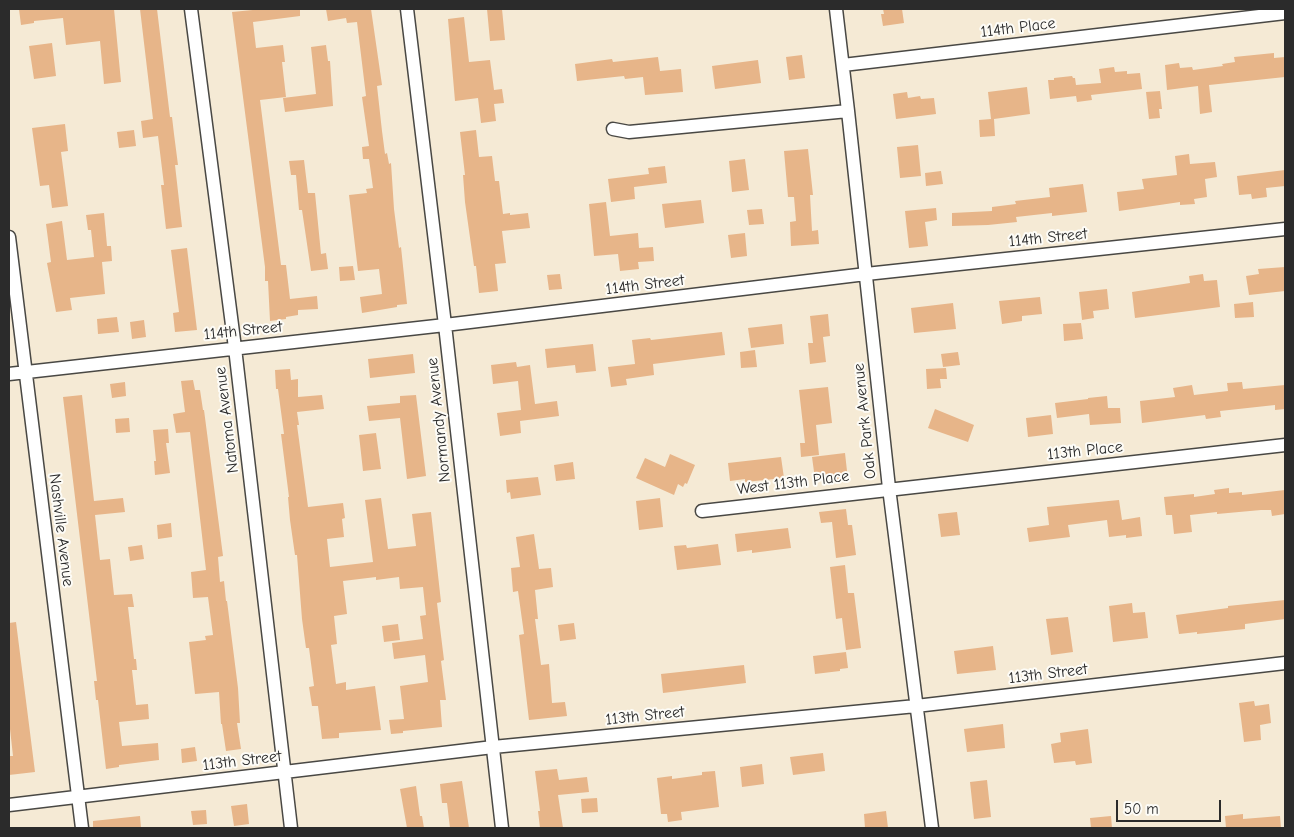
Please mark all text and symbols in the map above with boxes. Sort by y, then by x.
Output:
street label: 114th Place [979,14,1057,42]
street label: 114th Street [1008,224,1088,252]
street label: 114th Street [605,271,685,299]
street label: 114th Street [203,317,283,345]
street label: Normandy Avenue [423,357,455,483]
street label: Oak Park Avenue [849,362,881,480]
street label: Natoma Avenue [211,366,243,474]
street label: 113th Place [1046,437,1124,465]
street label: West 113th Place [736,467,850,499]
street label: Nashville Avenue [45,473,77,587]
street label: 113th Street [1007,660,1089,688]
street label: 113th Street [605,702,685,730]
street label: 113th Street [201,747,283,775]
scale bar [1119,790,1224,822]
text: 50 m [1124,800,1159,818]

